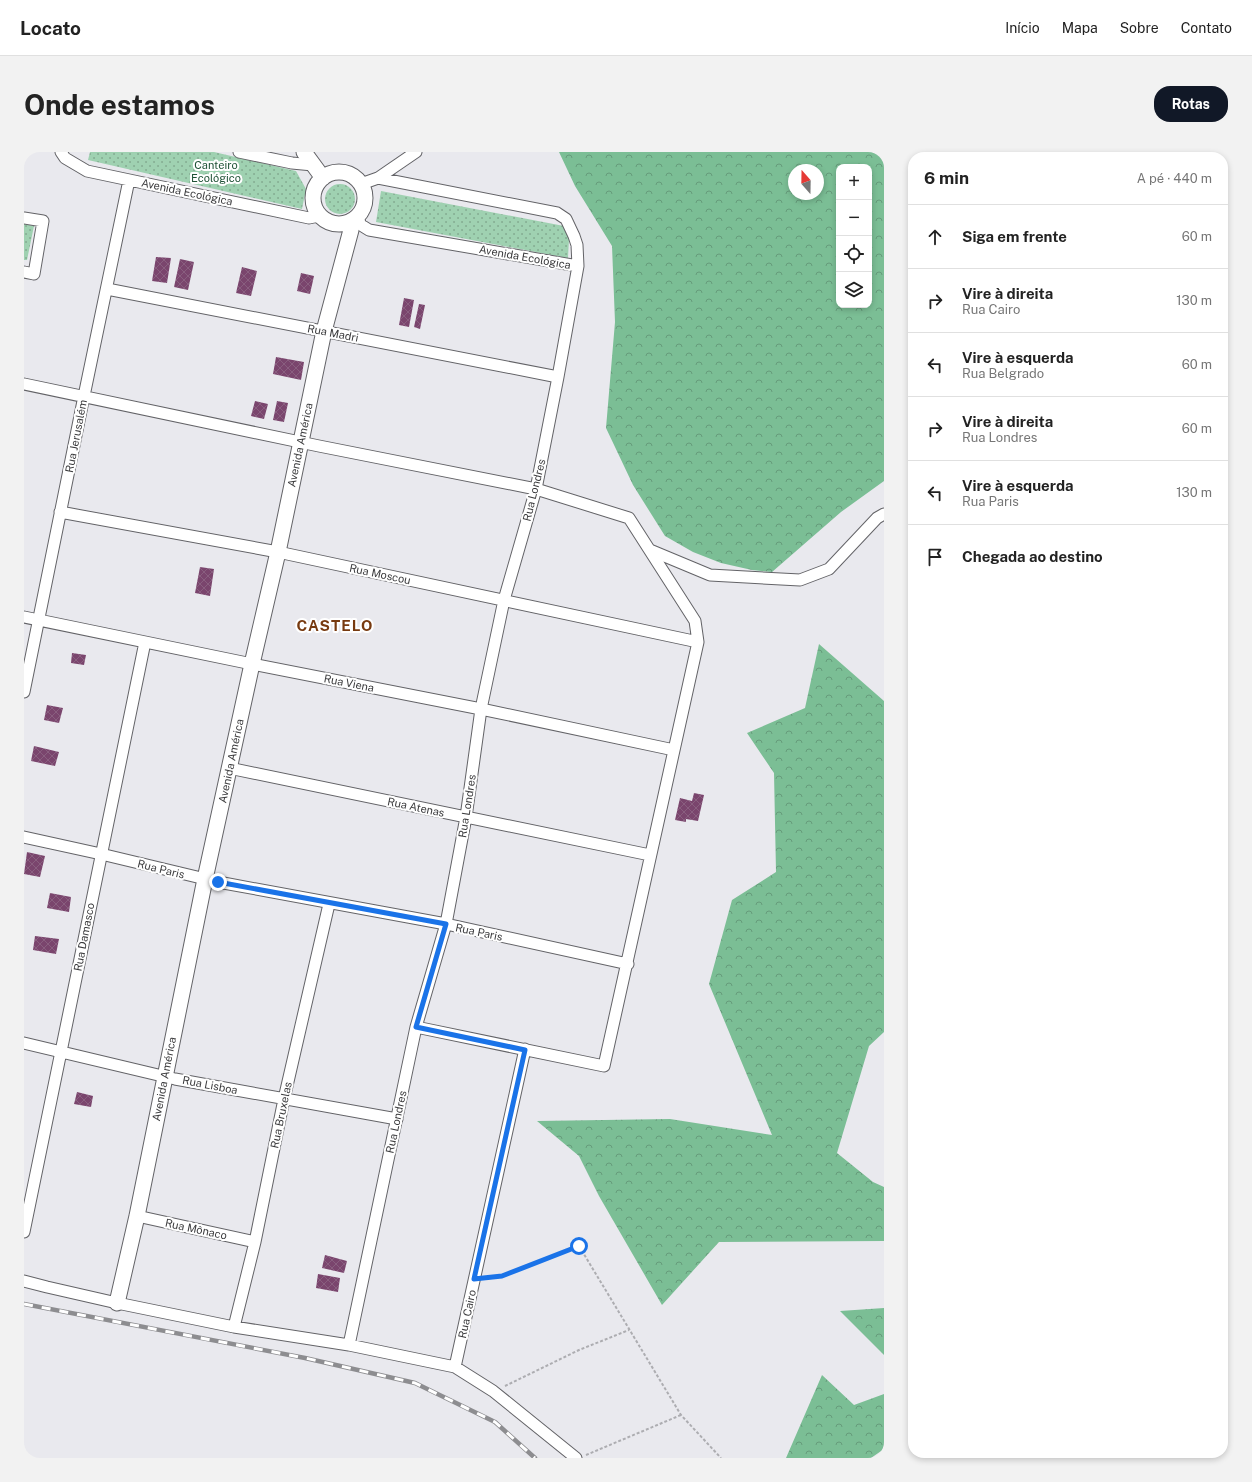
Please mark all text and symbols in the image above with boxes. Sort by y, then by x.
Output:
text: Locato [20,17,81,39]
text: Início [1005,20,1040,36]
text: Mapa [1062,20,1098,36]
text: Sobre [1120,20,1159,36]
text: Contato [1181,20,1232,36]
button: Rotas [1154,86,1228,122]
text: Onde estamos [24,88,215,121]
park label: Canteiro Ecológico [191,159,241,184]
north arrow [788,164,824,200]
map controls [836,164,872,308]
button: + [836,164,872,200]
text: 6 min [924,168,969,188]
text: A pé · 440 m [1137,171,1212,186]
street label: Avenida Ecológica [140,176,234,208]
button: − [836,200,872,236]
icon: ahead [924,226,946,248]
text: Siga em frente [962,228,1067,245]
text: 60 m [1182,229,1212,244]
button: locate [836,236,872,272]
street label: Avenida Ecológica [478,243,572,271]
button: layers [836,272,872,308]
text: Vire à direita [962,285,1053,302]
icon: right [924,290,946,312]
text: 130 m [1176,293,1212,308]
text: Rua Cairo [962,302,1020,317]
street label: Rua Madri [306,322,360,344]
text: Vire à esquerda [962,349,1074,366]
icon: left [924,354,946,376]
text: 60 m [1182,357,1212,372]
text: Rua Belgrado [962,366,1044,381]
street label: Rua Jerusalém [63,398,89,474]
street label: Avenida América [285,402,315,488]
text: Vire à direita [962,413,1053,430]
icon: right [924,418,946,440]
text: 60 m [1182,421,1212,436]
text: Rua Londres [962,430,1037,445]
street label: Rua Londres [520,457,548,522]
text: Vire à esquerda [962,477,1074,494]
icon: left [924,482,946,504]
text: 130 m [1176,485,1212,500]
text: Rua Paris [962,494,1019,509]
icon: arrive [924,546,946,568]
text: Chegada ao destino [962,548,1103,565]
street label: Rua Moscou [348,562,412,586]
district label: CASTELO [296,617,374,634]
street label: Rua Viena [323,672,375,694]
street label: Avenida América [216,718,246,804]
street label: Rua Londres [456,773,478,838]
street label: Rua Atenas [386,795,446,819]
street label: Rua Paris [136,857,186,881]
route end [209,873,227,891]
street label: Rua Damasco [71,902,97,972]
street label: Rua Paris [454,921,504,943]
street label: Avenida América [150,1036,178,1122]
street label: Rua Lisboa [181,1074,239,1096]
street label: Rua Bruxelas [268,1080,294,1149]
street label: Rua Londres [383,1089,409,1154]
street label: Rua Mônaco [164,1217,228,1241]
route start [570,1237,588,1255]
street label: Rua Cairo [456,1289,478,1339]

